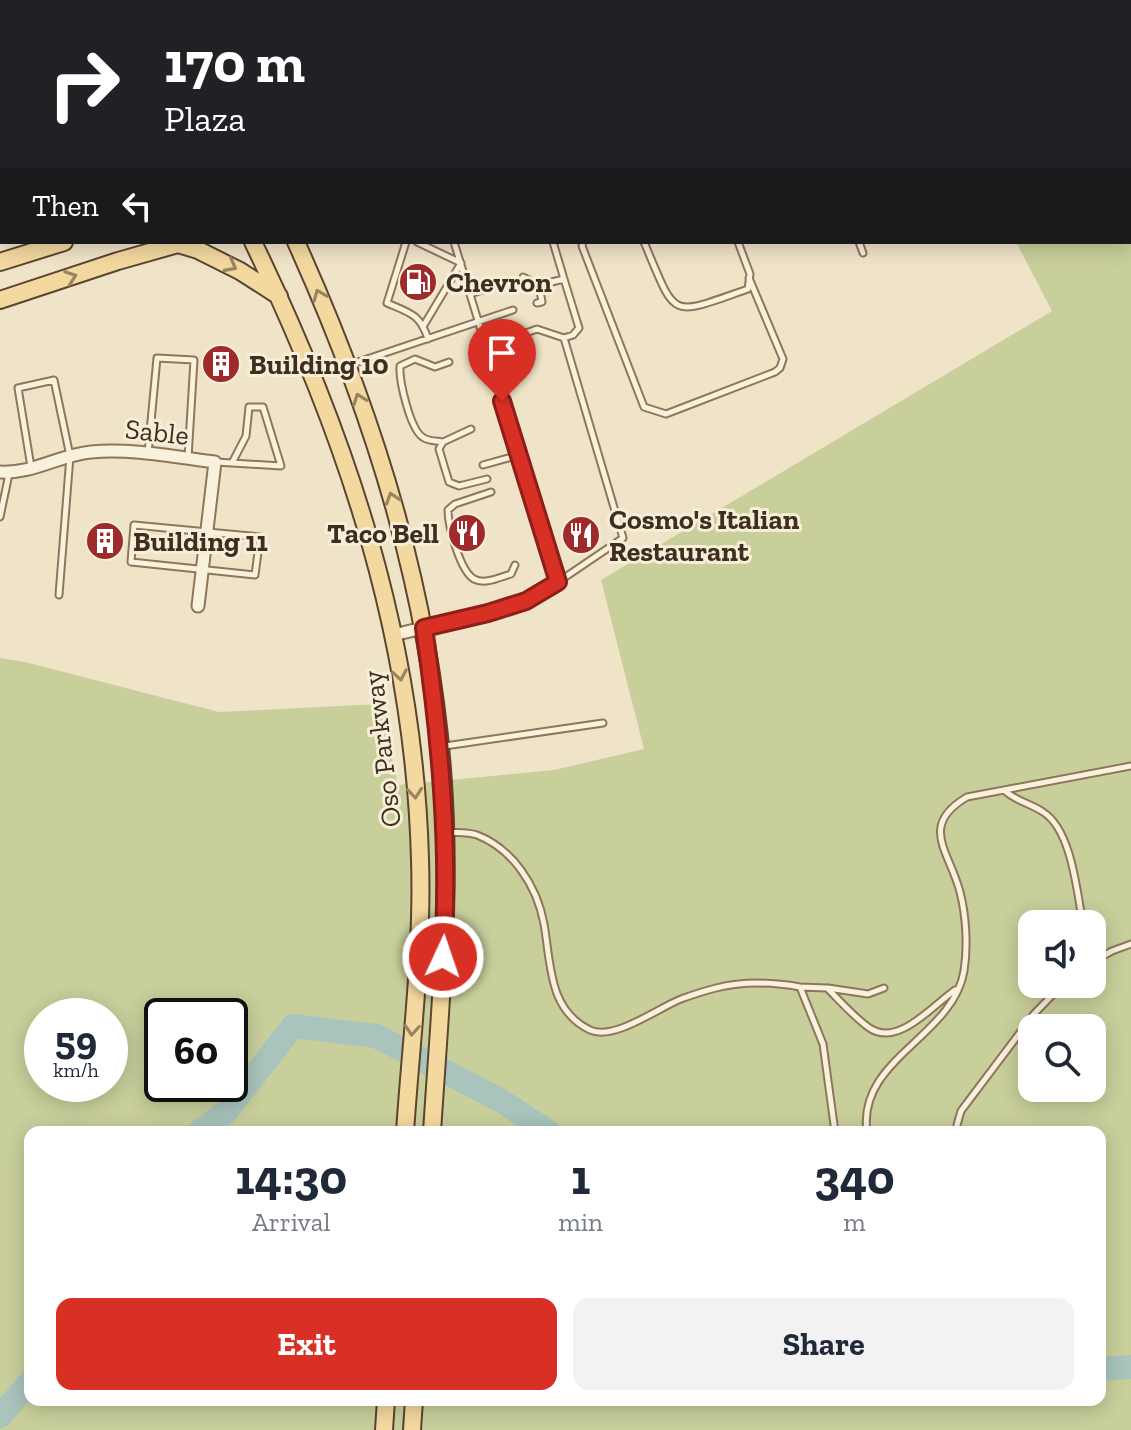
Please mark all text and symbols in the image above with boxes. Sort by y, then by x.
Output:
text: 170 m [164,29,305,96]
icon: right [32,32,136,136]
text: Plaza [164,97,246,140]
icon: left [115,184,159,228]
text: Then [32,188,99,224]
one-way arrow [222,257,237,272]
fuel station icon: Chevron [397,261,439,303]
place label: Chevron [446,266,552,299]
one-way arrow [63,271,77,287]
one-way arrow [312,289,329,303]
pin [468,319,536,401]
icon: arrive [480,331,524,375]
building icon: Building 10 [200,343,242,385]
place label: Building 10 [249,348,389,381]
one-way arrow [352,392,369,406]
street label: Sable [123,412,191,452]
one-way arrow [385,491,401,505]
place label: Cosmo's Italian Restaurant [609,503,800,568]
restaurant icon: Taco Bell [446,512,488,554]
restaurant icon: Cosmo's Italian Restaurant [560,514,602,556]
place label: Taco Bell [327,517,439,550]
building icon: Building 11 [84,520,126,562]
place label: Building 11 [133,525,268,558]
street label: Oso Parkway [356,668,408,829]
one-way arrow [391,668,408,682]
one-way arrow [406,787,423,800]
map controls [1018,910,1106,1102]
button: sound [1018,910,1106,998]
position arrow [401,915,485,999]
speed limit sign: 60 [144,998,248,1102]
button: search [1018,1014,1106,1102]
text: 59 [55,1016,97,1064]
one-way arrow [404,1024,421,1037]
text: km/h [53,1058,99,1082]
text: 14:30 [235,1149,347,1206]
text: 1 [571,1149,590,1206]
text: 340 [814,1149,895,1206]
text: Arrival [252,1206,330,1238]
text: min [558,1206,603,1238]
text: m [843,1206,866,1238]
button: Exit [56,1298,557,1390]
button: Share [573,1298,1074,1390]

